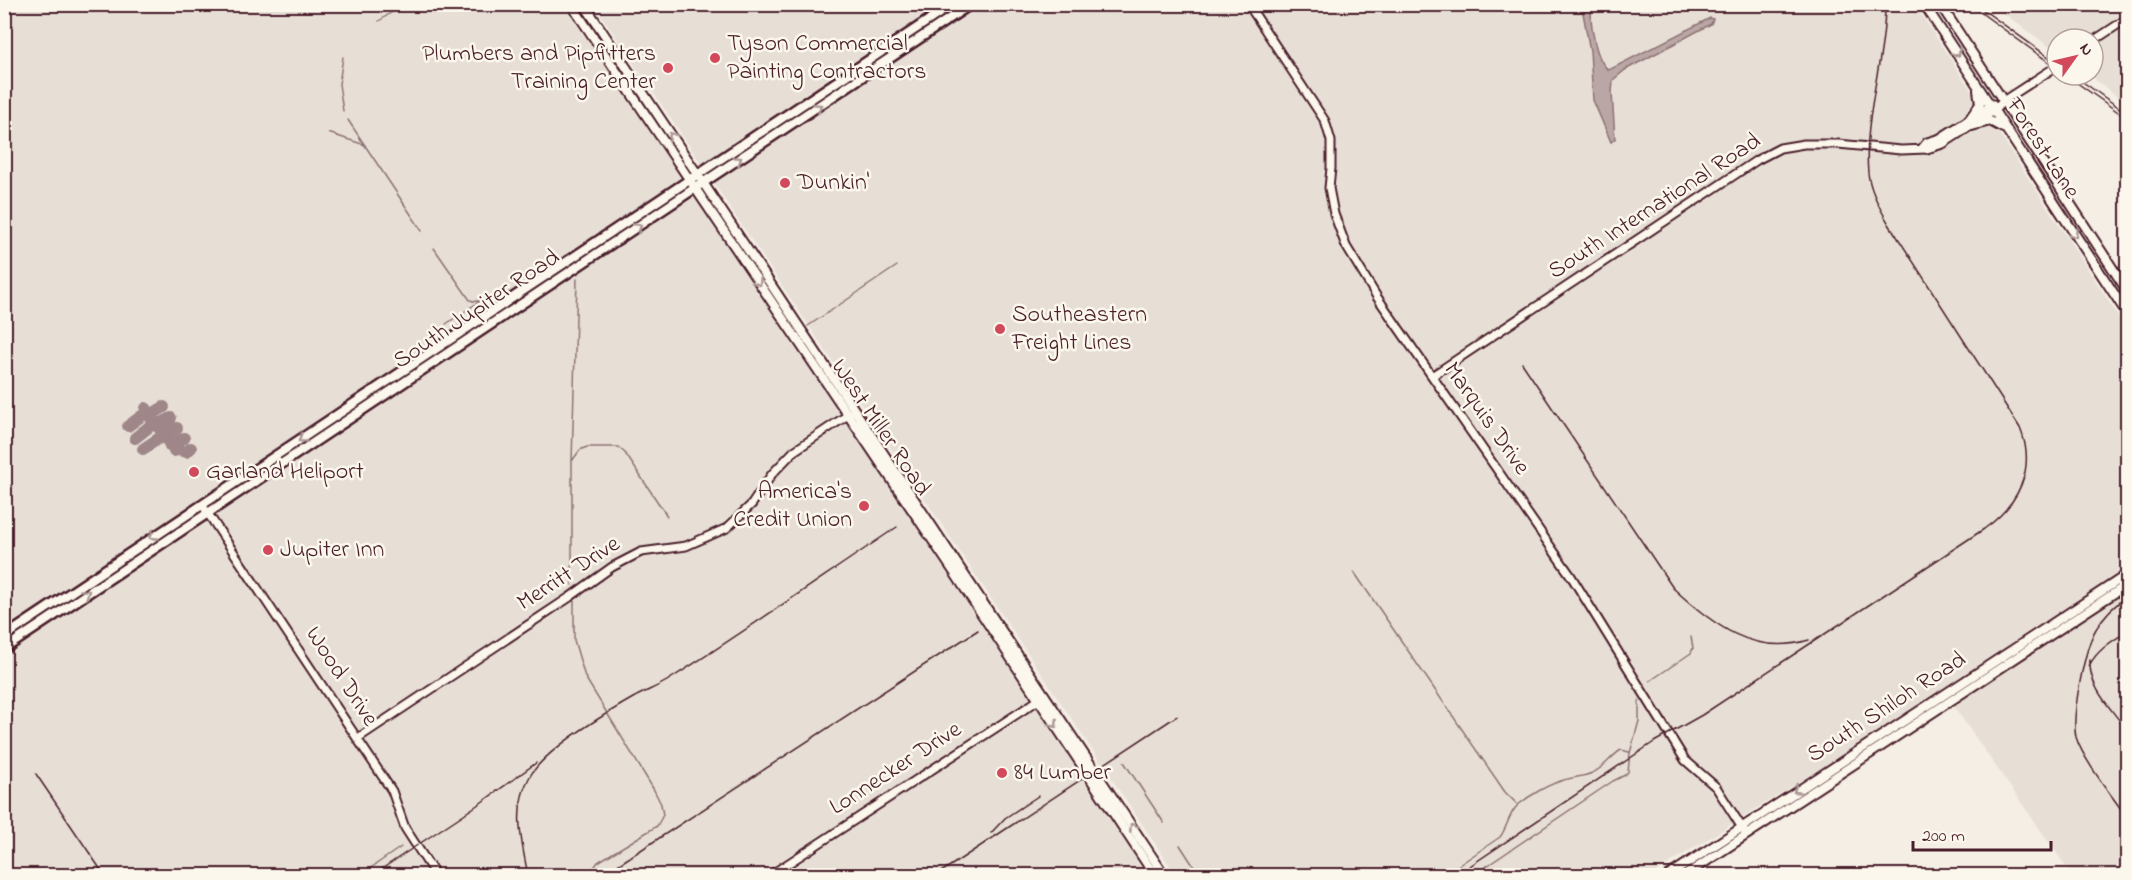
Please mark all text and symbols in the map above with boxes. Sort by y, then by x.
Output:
place label: Tyson Commercial Painting Contractors [727,27,926,90]
north arrow [2045,27,2105,87]
place label: Plumbers and Pipfitters Training Center [422,37,657,100]
text: N [2073,39,2099,61]
one-way arrow [1950,46,1961,57]
marker: Tyson Commercial Painting Contractors [708,51,722,65]
marker: Plumbers and Pipfitters Training Center [661,61,675,75]
street label: Forest Lane [1996,90,2088,207]
one-way arrow [811,103,822,114]
street label: South International Road [1542,125,1769,289]
one-way arrow [668,132,679,143]
one-way arrow [731,156,742,167]
place label: Dunkin' [796,166,870,201]
marker: Dunkin' [778,176,792,190]
one-way arrow [631,223,642,234]
one-way arrow [2067,228,2078,239]
street label: South Jupiter Road [387,241,568,379]
one-way arrow [750,275,761,286]
place label: Southeastern Freight Lines [1011,298,1147,361]
marker: Southeastern Freight Lines [993,322,1007,336]
street label: West Miller Road [821,352,939,504]
street label: Marquis Drive [1434,355,1538,483]
one-way arrow [298,432,308,444]
place label: Garland Heliport [206,455,364,490]
marker: Garland Heliport [187,465,201,479]
place label: America's Credit Union [733,475,852,538]
marker: America's Credit Union [857,499,871,513]
street label: Merritt Drive [511,527,628,620]
one-way arrow [149,529,159,541]
place label: Jupiter Inn [280,533,384,568]
marker: Jupiter Inn [261,543,275,557]
one-way arrow [79,589,90,600]
street label: Wood Drive [296,620,387,734]
street label: South Shiloh Road [1801,643,1974,773]
street label: Lonnecker Drive [823,713,969,825]
one-way arrow [1046,718,1058,728]
place label: 84 Lumber [1014,756,1111,791]
marker: 84 Lumber [995,766,1009,780]
one-way arrow [1793,783,1804,794]
scale bar [1913,814,2051,852]
one-way arrow [1129,823,1140,834]
text: 200 m [1922,824,1965,850]

